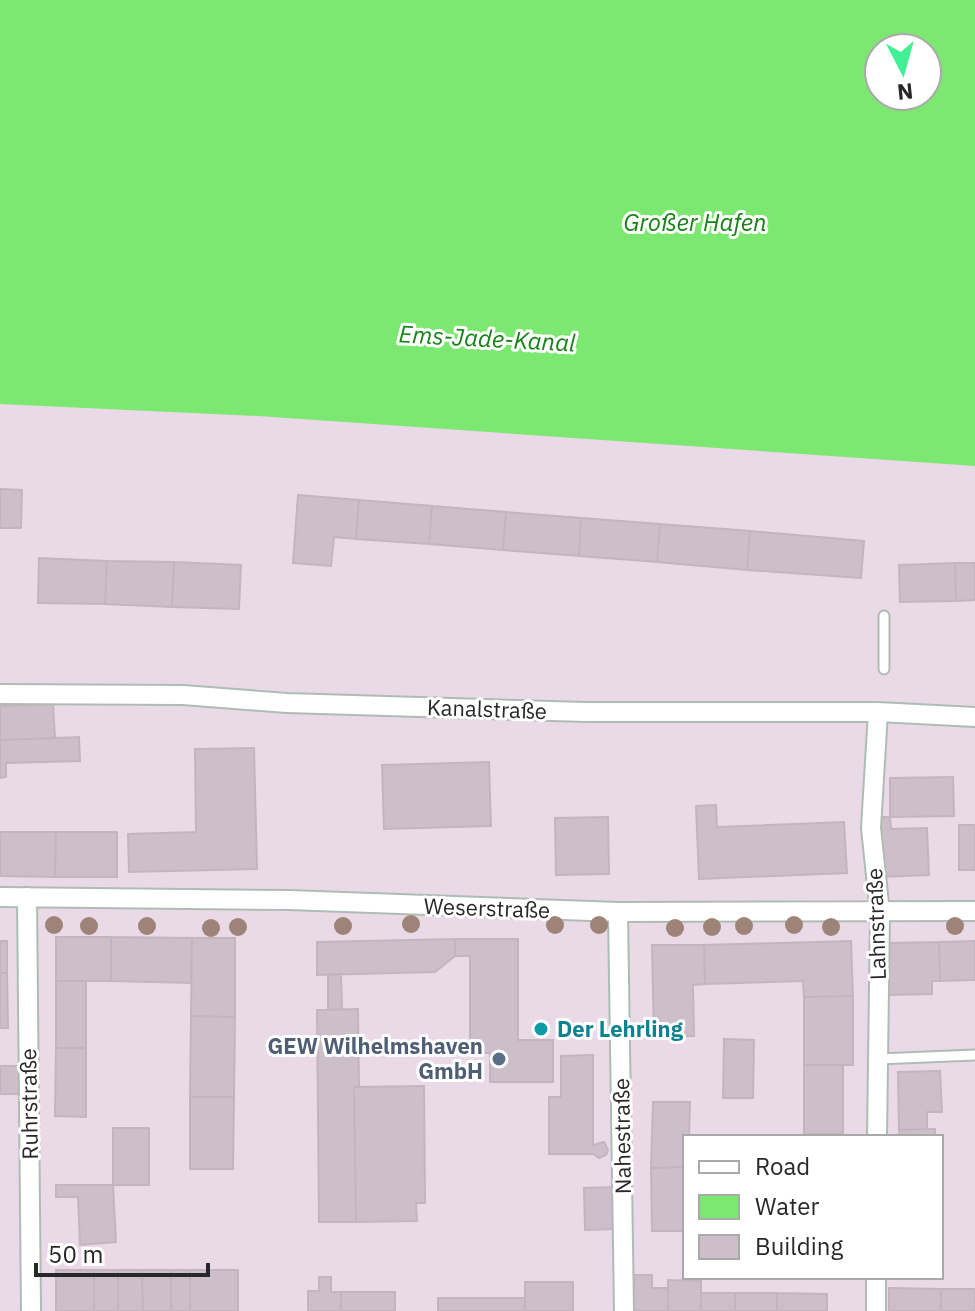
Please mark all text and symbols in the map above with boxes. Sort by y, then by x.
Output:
north arrow [863,32,943,112]
text: N [896,77,915,108]
water label: Großer Hafen [623,206,767,238]
water label: Ems-Jade-Kanal [398,317,577,359]
street label: Kanalstraße [427,692,547,725]
street label: Lahnstraße [859,868,892,980]
street label: Weserstraße [423,891,551,924]
place label: Der Lehrling [557,1014,684,1043]
marker: Der Lehrling [532,1020,550,1038]
place label: GEW Wilhelmshaven GmbH [267,1031,483,1085]
street label: Ruhrstraße [13,1048,44,1160]
marker: GEW Wilhelmshaven GmbH [490,1050,508,1068]
street label: Nahestraße [606,1078,637,1194]
legend [683,1135,943,1279]
text: Road [755,1150,810,1182]
text: Water [755,1190,819,1222]
scale bar [36,1227,208,1277]
text: Building [755,1230,843,1262]
text: 50 m [48,1238,103,1270]

